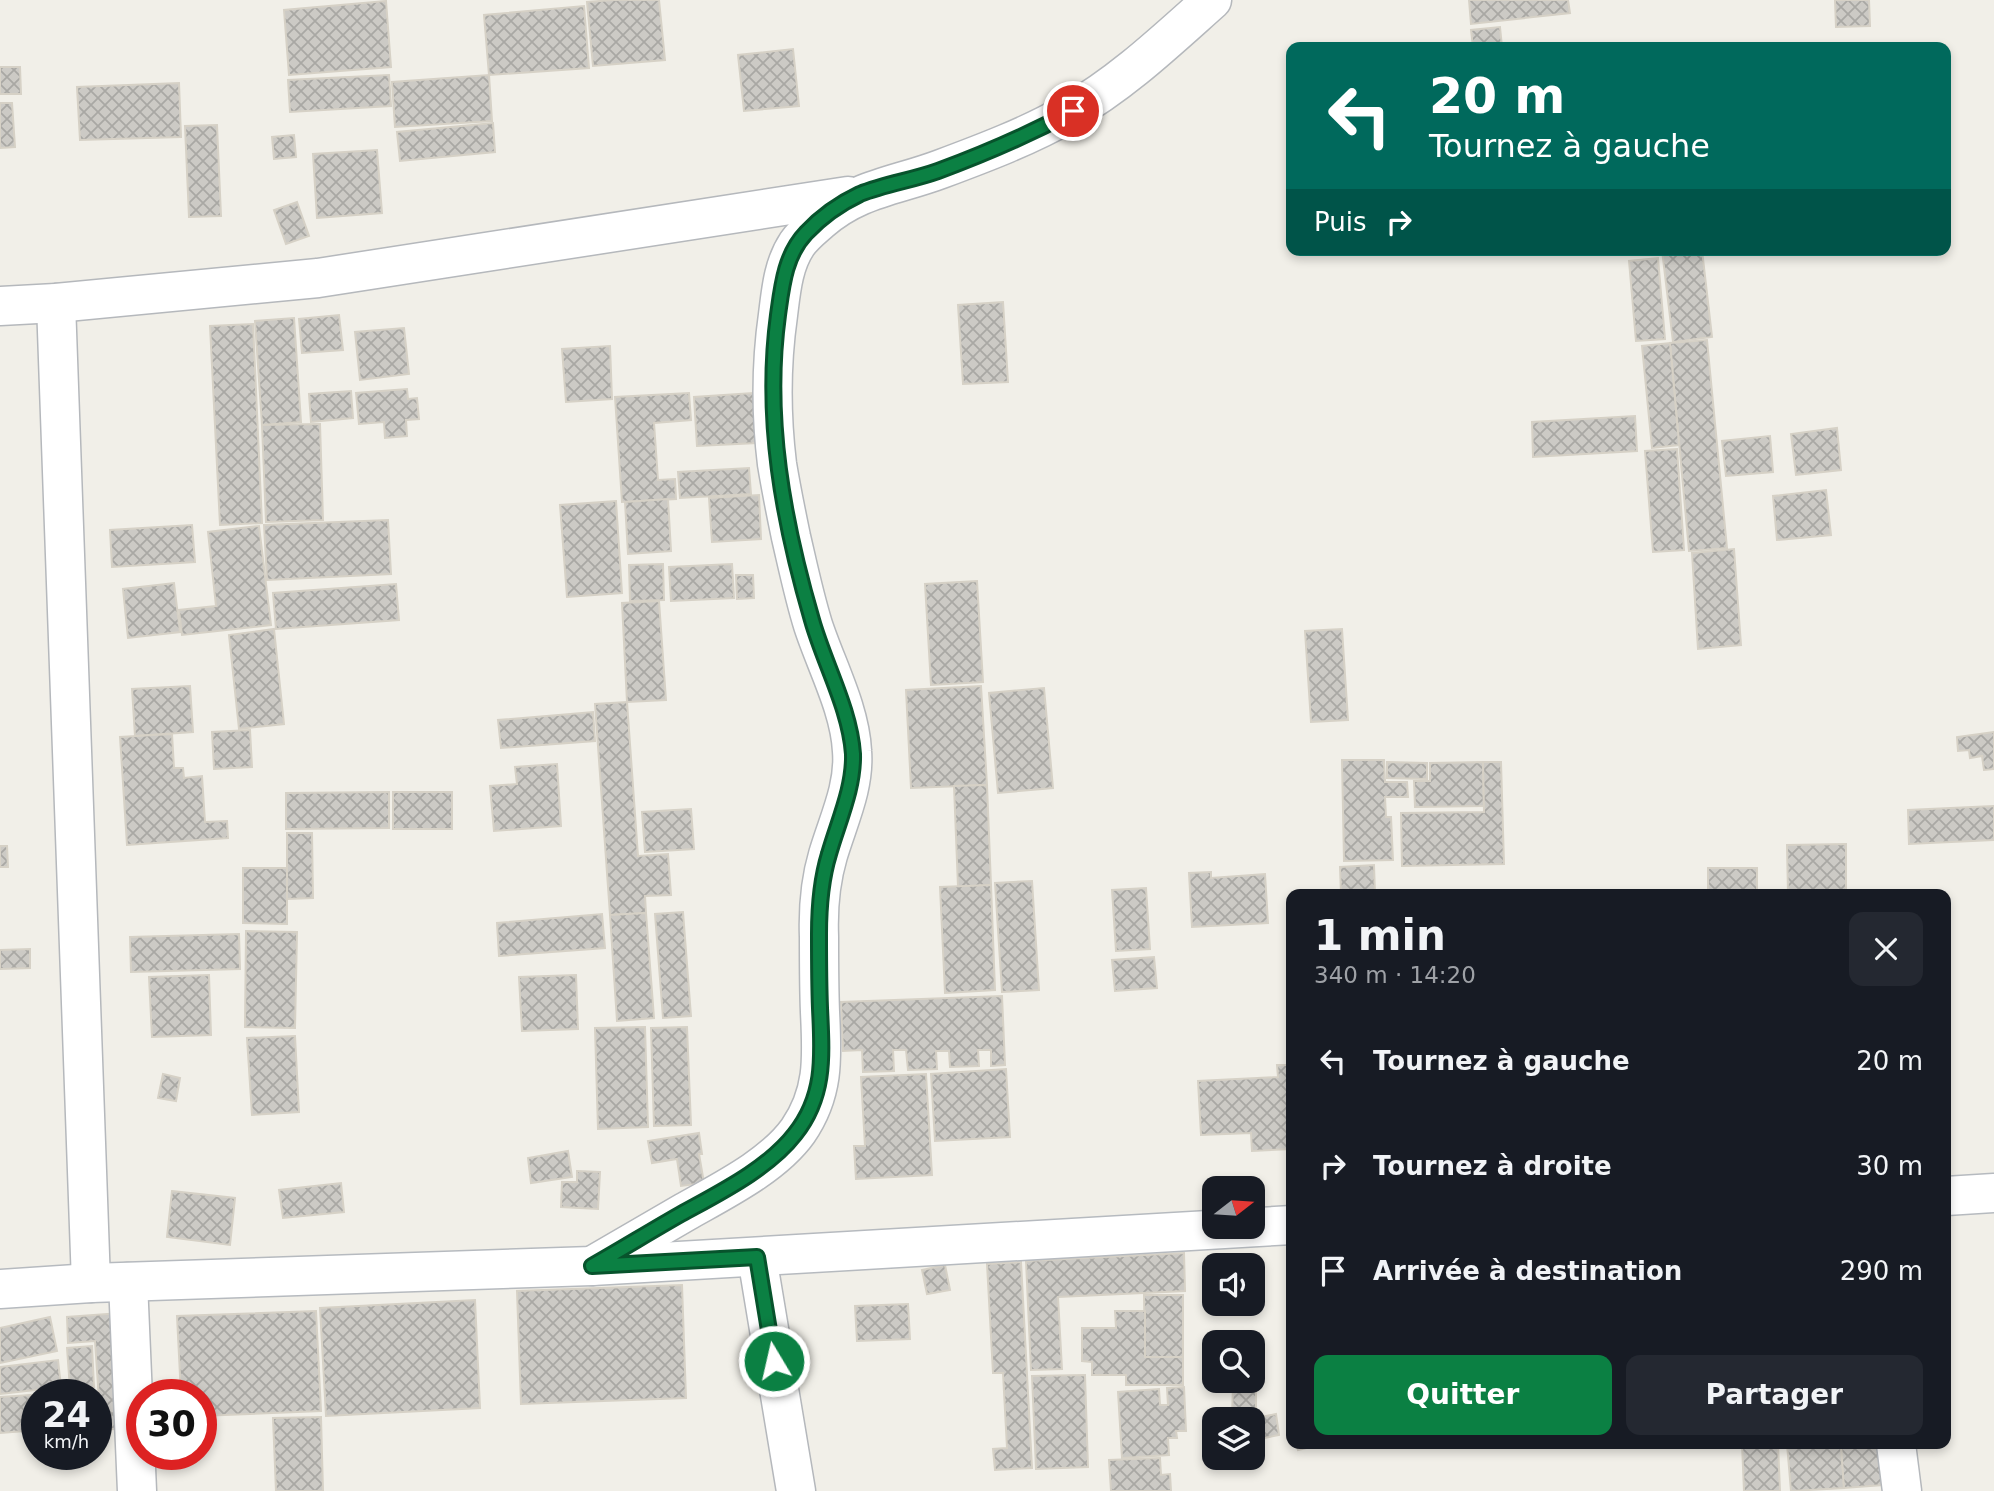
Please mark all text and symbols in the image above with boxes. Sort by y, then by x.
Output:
text: 20 m [1429,68,1565,125]
icon: left [1314,70,1405,161]
pin [1043,81,1103,141]
icon: arrive [1054,92,1092,130]
text: Tournez à gauche [1429,127,1710,165]
icon: right [1380,203,1418,241]
text: Puis [1314,207,1366,237]
text: 1 min [1314,911,1446,960]
button: close [1849,912,1923,986]
text: 340 m · 14:20 [1314,962,1476,988]
icon: left [1314,1042,1352,1080]
text: Tournez à gauche [1373,1046,1630,1076]
text: 20 m [1856,1046,1923,1076]
icon: right [1314,1147,1352,1185]
text: Tournez à droite [1373,1151,1612,1181]
text: 30 m [1856,1151,1923,1181]
north arrow [1202,1176,1265,1239]
map controls [1202,1176,1265,1470]
icon: arrive [1314,1252,1352,1290]
button: sound [1202,1253,1265,1316]
text: Arrivée à destination [1373,1256,1682,1286]
text: 290 m [1840,1256,1923,1286]
position arrow [737,1324,811,1398]
button: search [1202,1330,1265,1393]
button: Quitter [1314,1355,1612,1435]
button: Partager [1626,1355,1923,1435]
speed limit sign: 30 [126,1379,217,1470]
text: 24 [42,1395,91,1435]
button: layers [1202,1407,1265,1470]
text: km/h [44,1431,89,1452]

